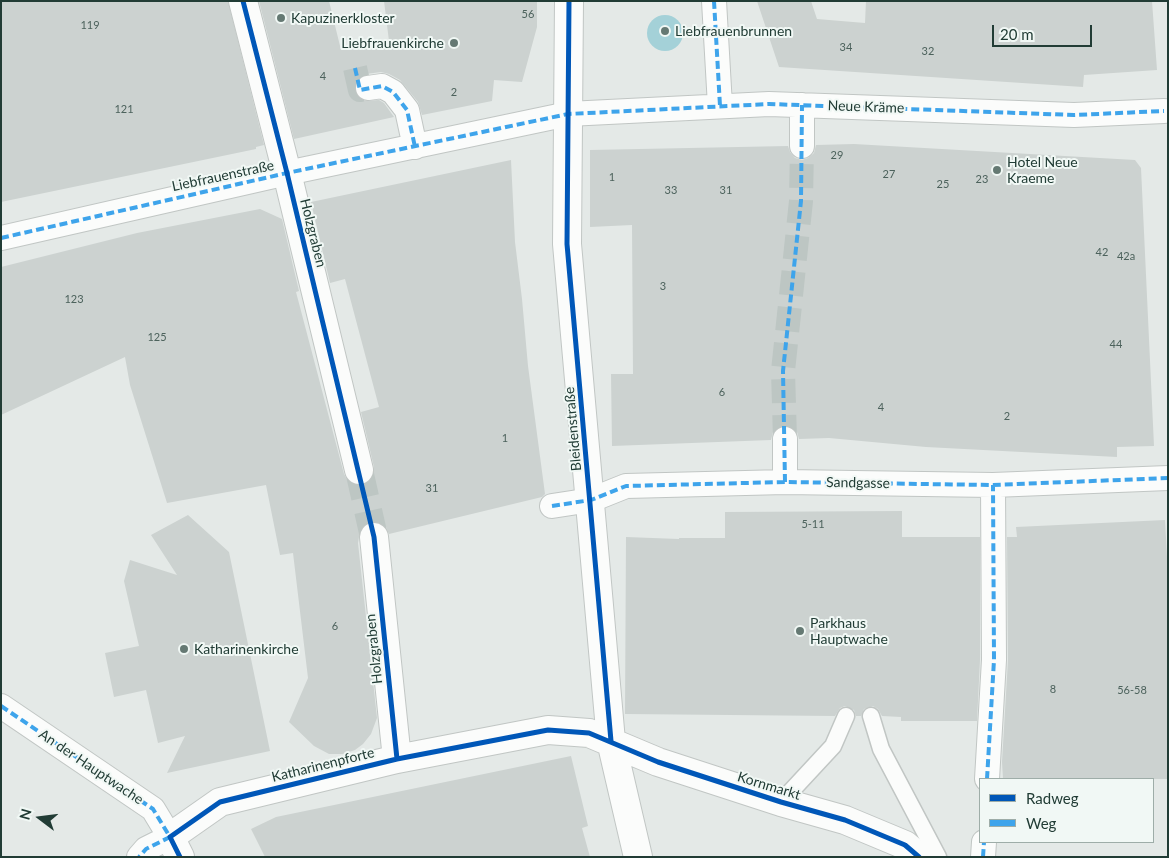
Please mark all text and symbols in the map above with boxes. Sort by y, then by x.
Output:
house number: 56 [522,7,534,21]
place label: Kapuzinerkloster [291,10,395,26]
marker: Kapuzinerkloster [275,12,287,24]
scale bar [994,15,1094,47]
house number: 119 [80,18,100,32]
place label: Liebfrauenbrunnen [675,23,792,39]
marker: Liebfrauenbrunnen [659,25,671,37]
text: 20 m [1000,25,1034,43]
place label: Liebfrauenkirche [341,35,444,51]
marker: Liebfrauenkirche [448,37,460,49]
house number: 34 [840,40,852,54]
house number: 32 [922,44,934,58]
house number: 4 [320,69,326,83]
house number: 2 [451,85,457,99]
street label: Neue Kräme [827,97,905,117]
house number: 121 [114,102,134,116]
house number: 29 [831,148,843,162]
place label: Hotel Neue Kraeme [1007,154,1078,186]
street label: Liebfrauenstraße [170,157,276,195]
marker: Hotel Neue Kraeme [991,164,1003,176]
house number: 27 [883,167,895,181]
house number: 1 [609,170,615,184]
house number: 23 [976,172,988,186]
house number: 25 [937,177,949,191]
house number: 33 [665,183,677,197]
house number: 31 [720,183,732,197]
street label: Holzgraben [296,197,330,269]
house number: 42 [1096,245,1108,259]
house number: 42a [1117,249,1135,263]
house number: 3 [660,279,666,293]
house number: 123 [64,292,84,306]
house number: 125 [147,330,167,344]
house number: 44 [1110,337,1122,351]
house number: 6 [719,385,725,399]
street label: Bleidenstraße [561,386,585,472]
house number: 4 [878,400,884,414]
house number: 2 [1004,409,1010,423]
house number: 1 [502,431,508,445]
street label: Sandgasse [826,474,890,492]
house number: 31 [426,481,438,495]
house number: 5-11 [801,517,825,531]
street label: Holzgraben [362,613,386,685]
place label: Parkhaus Hauptwache [810,615,888,648]
house number: 6 [332,619,338,633]
marker: Parkhaus Hauptwache [794,625,806,637]
place label: Katharinenkirche [194,641,299,657]
marker: Katharinenkirche [178,643,190,655]
house number: 8 [1050,682,1056,696]
house number: 56-58 [1117,683,1147,697]
street label: An der Hauptwache [36,726,146,808]
street label: Katharinenpforte [270,744,376,786]
street label: Kornmarkt [735,768,803,804]
legend [979,778,1154,843]
text: Radweg [1026,789,1079,807]
north arrow [15,793,65,843]
text: N [15,807,35,821]
text: Weg [1026,814,1056,832]

